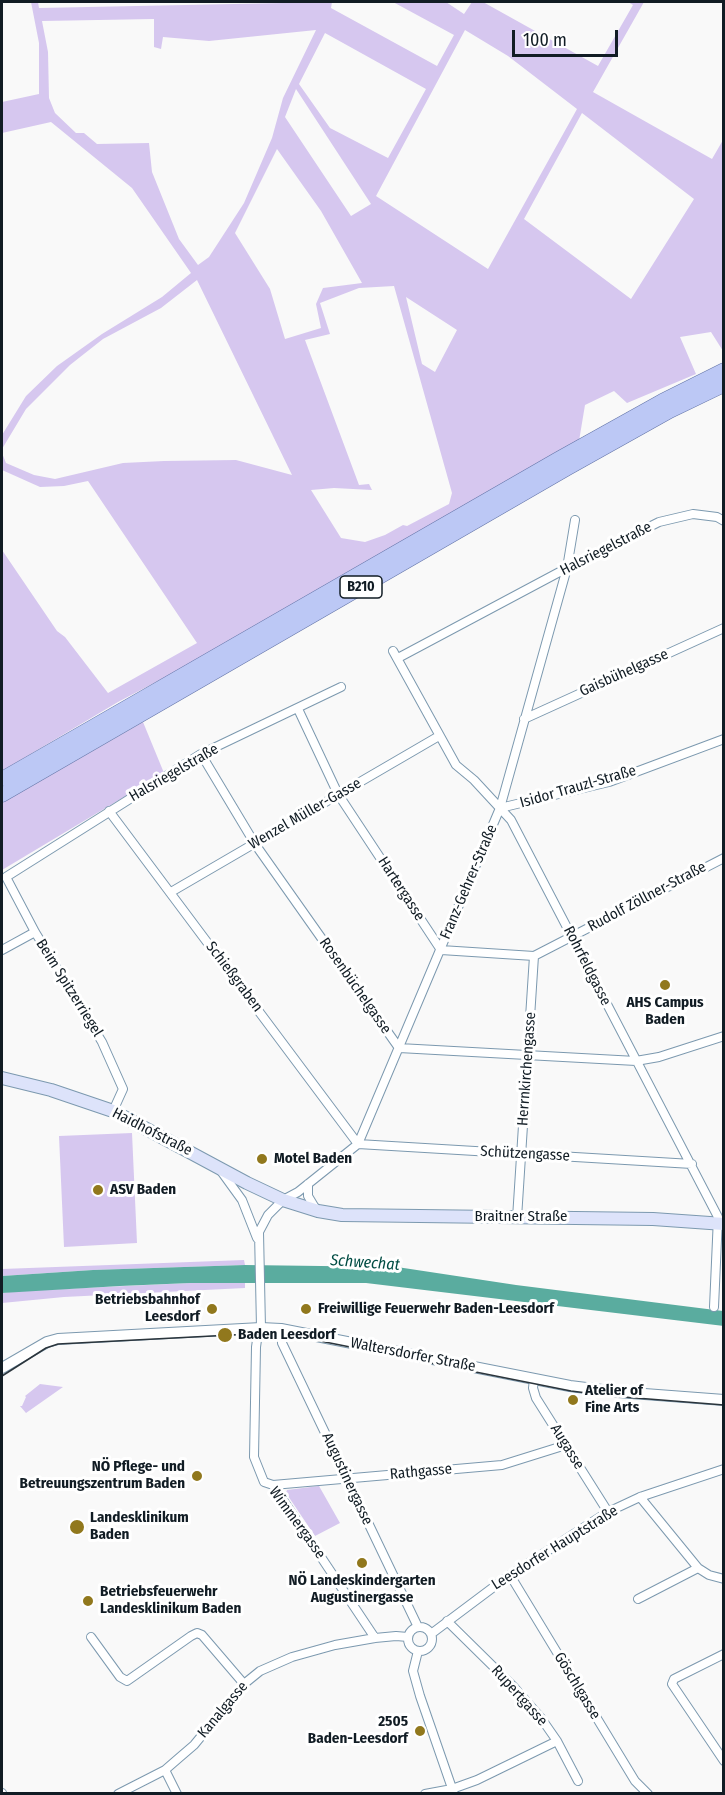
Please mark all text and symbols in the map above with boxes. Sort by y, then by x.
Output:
scale bar [515,18,622,56]
text: 100 m [523,29,567,51]
street label: Halsriegelstraße [557,518,655,580]
road number: B210 [340,576,382,598]
street label: Gaisbühelgasse [577,645,671,701]
street label: Halsriegelstraße [126,740,222,806]
street label: Isidor Trauzl-Straße [518,762,638,812]
street label: Wenzel Müller-Gasse [245,774,365,854]
street label: Franz-Gehrer-Straße [437,822,501,942]
street label: Hartergasse [374,854,428,924]
street label: Rudolf Zöllner-Straße [585,858,709,936]
street label: Rohrfeldgasse [559,923,615,1009]
street label: Rosenbüchelgasse [315,934,395,1038]
street label: Beim Spitzerriegel [32,936,106,1040]
street label: Schießgraben [202,938,266,1016]
marker: AHS Campus Baden [658,978,672,992]
place label: AHS Campus Baden [626,994,704,1029]
street label: Herrnkirchengasse [514,1011,540,1127]
street label: Haidhofstraße [109,1104,195,1160]
street label: Schützengasse [480,1143,570,1165]
place label: Motel Baden [274,1150,352,1168]
marker: Motel Baden [255,1152,269,1166]
place label: ASV Baden [110,1181,176,1199]
marker: ASV Baden [91,1183,105,1197]
street label: Braitner Straße [475,1208,567,1226]
water label: Schwechat [330,1251,400,1275]
place label: Betriebsbahnhof Leesdorf [95,1291,200,1326]
place label: Freiwillige Feuerwehr Baden-Leesdorf [318,1300,554,1318]
marker: Betriebsbahnhof Leesdorf [205,1302,219,1316]
marker: Freiwillige Feuerwehr Baden-Leesdorf [299,1302,313,1316]
marker: Baden Leesdorf [216,1326,234,1344]
place label: Baden Leesdorf [238,1326,336,1344]
street label: Waltersdorfer Straße [349,1334,477,1376]
place label: Atelier of Fine Arts [585,1382,643,1417]
marker: Atelier of Fine Arts [566,1393,580,1407]
street label: Augasse [546,1421,588,1473]
street label: Augustinergasse [318,1430,376,1528]
place label: NÖ Pflege- und Betreuungszentrum Baden [20,1458,185,1493]
street label: Rathgasse [389,1460,453,1484]
marker: NÖ Pflege- und Betreuungszentrum Baden [190,1469,204,1483]
street label: Wimmergasse [265,1483,329,1563]
street label: Leesdorfer Hauptstraße [489,1502,621,1594]
place label: Landesklinikum Baden [90,1509,189,1544]
marker: Landesklinikum Baden [68,1518,86,1536]
marker: NÖ Landeskindergarten Augustinergasse [355,1556,369,1570]
place label: NÖ Landeskindergarten Augustinergasse [288,1572,436,1607]
place label: Betriebsfeuerwehr Landesklinikum Baden [100,1583,241,1618]
marker: Betriebsfeuerwehr Landesklinikum Baden [81,1594,95,1608]
street label: Göschlgasse [550,1649,604,1723]
street label: Rupertgasse [487,1662,551,1730]
street label: Kanalgasse [194,1678,252,1742]
place label: 2505 Baden-Leesdorf [308,1713,408,1748]
marker: 2505 Baden-Leesdorf [413,1724,427,1738]

